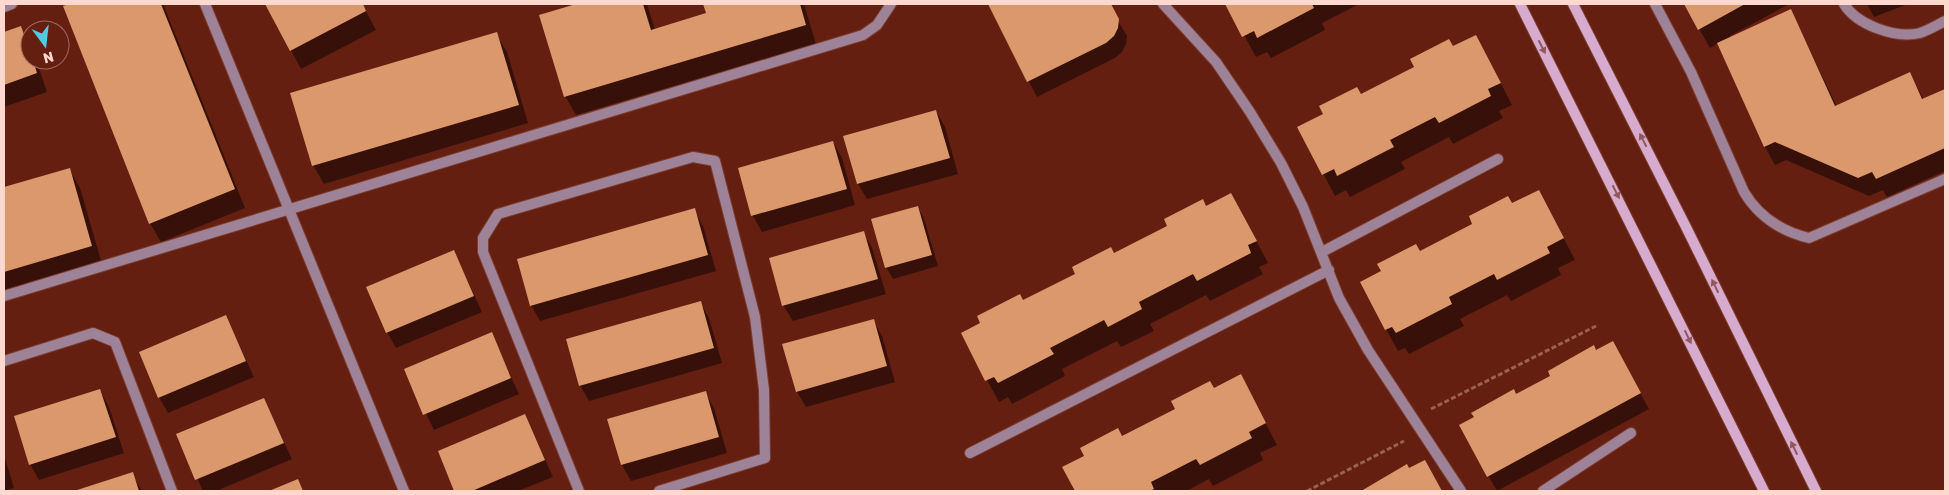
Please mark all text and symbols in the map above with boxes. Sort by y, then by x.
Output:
north arrow [20,20,70,70]
one-way arrow [1538,40,1546,54]
text: N [41,48,55,67]
one-way arrow [1639,133,1647,148]
one-way arrow [1612,185,1620,199]
one-way arrow [1711,279,1719,293]
one-way arrow [1684,330,1692,345]
one-way arrow [1790,440,1799,455]

